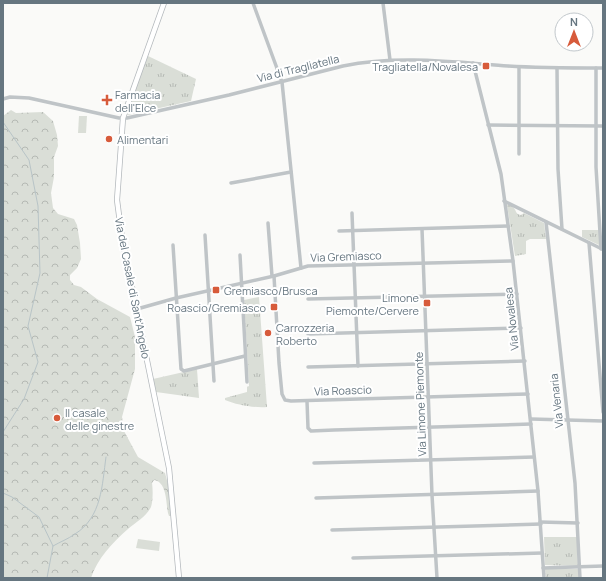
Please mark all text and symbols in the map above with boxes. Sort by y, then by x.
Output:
north arrow [554,12,594,52]
text: N [570,14,578,29]
street label: Via di Tragliatella [255,51,341,85]
place label: Tragliatella/Novalesa [372,59,478,74]
marker: Tragliatella/Novalesa [481,61,491,71]
place label: Farmacia dell'Elce [115,87,160,115]
marker: Farmacia dell'Elce [102,95,112,105]
place label: Alimentari [117,132,168,147]
marker: Alimentari [104,134,114,144]
street label: Via del Casale di Sant'Angelo [112,216,154,360]
street label: Via Gremiasco [310,247,382,265]
place label: Gremiasco/Brusca [224,283,318,298]
marker: Gremiasco/Brusca [211,285,221,295]
street label: Via Novalesa [500,287,522,351]
place label: Limone Piemonte/Cervere [326,290,420,318]
marker: Limone Piemonte/Cervere [422,298,432,308]
place label: Roascio/Gremiasco [167,300,266,315]
marker: Roascio/Gremiasco [269,302,279,312]
place label: Carrozzeria Roberto [276,320,334,348]
marker: Carrozzeria Roberto [263,328,273,338]
street label: Via Limone Piemonte [411,351,429,457]
street label: Via Venaria [546,373,566,429]
street label: Via Roascio [314,381,373,399]
place label: Il casale delle ginestre [65,405,135,433]
marker: Il casale delle ginestre [52,413,62,423]

